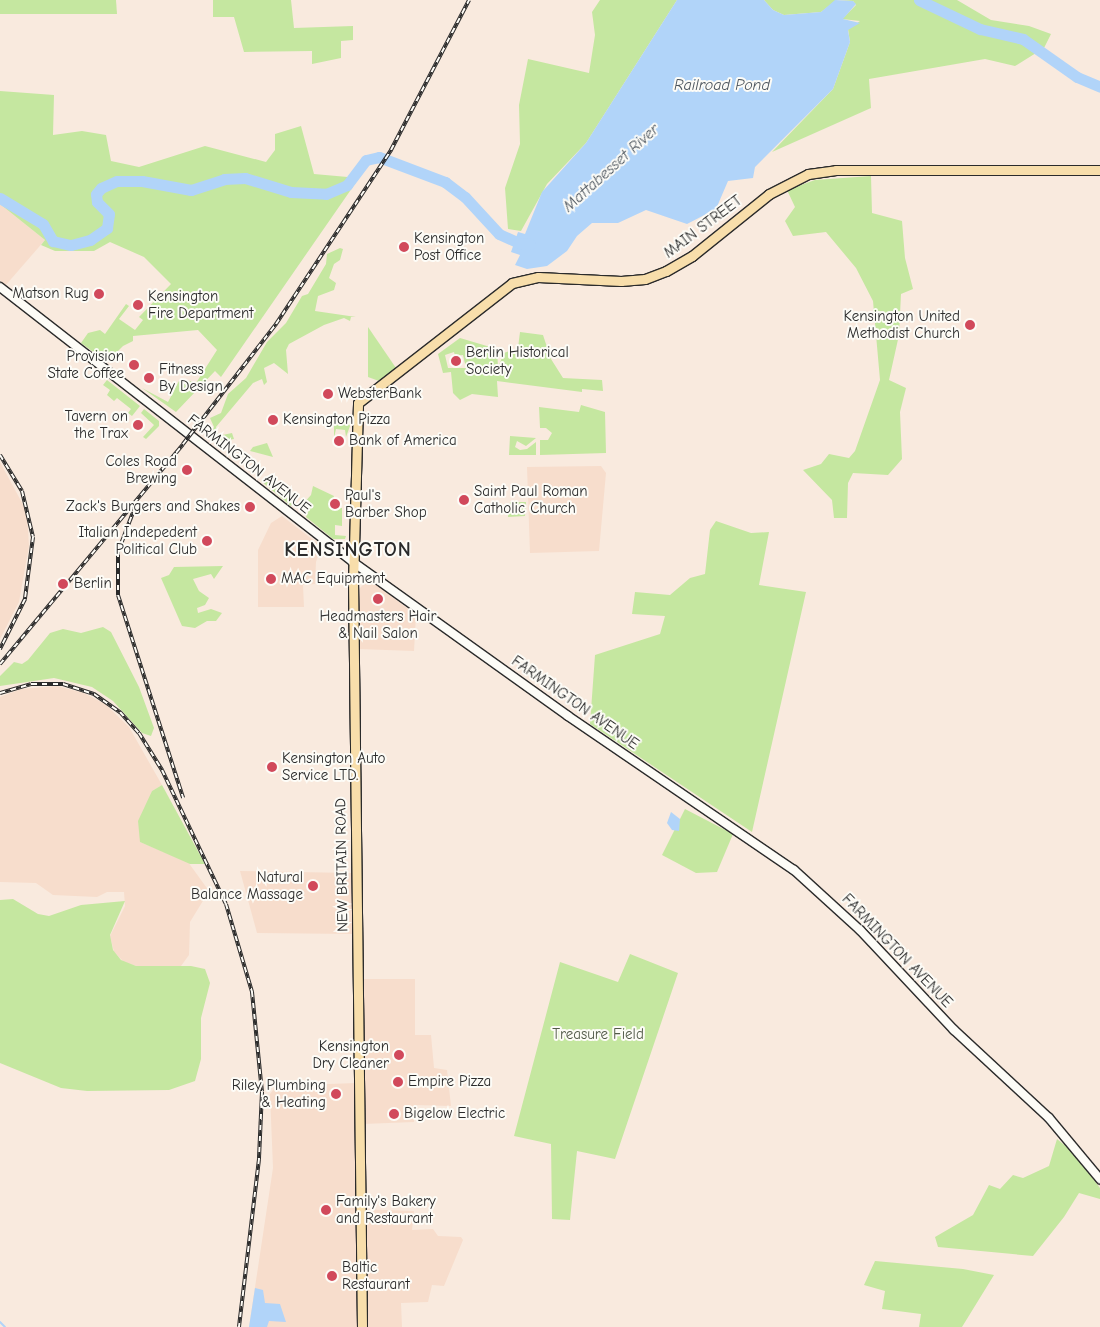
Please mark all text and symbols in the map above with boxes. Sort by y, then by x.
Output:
water label: Railroad Pond [674,75,770,95]
water label: Mattabesset River [559,120,663,216]
street label: MAIN STREET [660,192,746,262]
place label: Kensington Post Office [414,229,484,264]
marker: Kensington Post Office [398,241,410,253]
place label: Matson Rug [12,285,89,303]
place label: Kensington Fire Department [148,287,254,322]
marker: Matson Rug [93,288,105,300]
marker: Kensington Fire Department [132,299,144,311]
place label: Kensington United Methodist Church [843,307,960,342]
marker: Kensington United Methodist Church [964,319,976,331]
place label: Berlin Historical Society [466,343,569,378]
place label: Provision State Coffee [48,347,124,382]
marker: Berlin Historical Society [450,355,462,367]
marker: Provision State Coffee [128,359,140,371]
place label: Fitness By Design [159,360,223,395]
marker: Fitness By Design [143,372,155,384]
place label: WebsterBank [338,385,422,403]
marker: WebsterBank [322,388,334,400]
place label: Tavern on the Trax [65,407,128,442]
street label: FARMINGTON AVENUE [184,410,314,518]
place label: Kensington Pizza [283,411,390,429]
marker: Kensington Pizza [267,414,279,426]
marker: Tavern on the Trax [132,419,144,431]
place label: Bank of America [349,432,457,450]
marker: Bank of America [333,435,345,447]
place label: Coles Road Brewing [105,452,177,487]
marker: Coles Road Brewing [181,464,193,476]
place label: Saint Paul Roman Catholic Church [474,482,588,517]
place label: Paul's Barber Shop [345,486,427,521]
marker: Saint Paul Roman Catholic Church [458,494,470,506]
place label: Zack's Burgers and Shakes [66,498,240,516]
marker: Paul's Barber Shop [329,498,341,510]
marker: Zack's Burgers and Shakes [244,501,256,513]
place label: Italian Indepedent Political Club [79,523,197,558]
marker: Italian Indepedent Political Club [201,535,213,547]
district label: KENSINGTON [283,537,413,561]
place label: MAC Equipment [281,570,385,588]
marker: MAC Equipment [265,573,277,585]
place label: Berlin [74,575,112,593]
marker: Berlin [56,577,70,591]
marker: Headmasters Hair & Nail Salon [372,593,384,605]
place label: Headmasters Hair & Nail Salon [320,607,436,642]
street label: FARMINGTON AVENUE [508,652,642,754]
place label: Kensington Auto Service LTD. [282,749,385,784]
marker: Kensington Auto Service LTD. [266,761,278,773]
street label: NEW BRITAIN ROAD [332,798,352,932]
place label: Natural Balance Massage [191,868,303,903]
marker: Natural Balance Massage [307,880,319,892]
street label: FARMINGTON AVENUE [838,890,956,1012]
park label: Treasure Field [552,1026,644,1044]
place label: Kensington Dry Cleaner [312,1037,389,1072]
marker: Kensington Dry Cleaner [393,1049,405,1061]
place label: Empire Pizza [408,1073,491,1091]
place label: Riley Plumbing & Heating [232,1076,326,1111]
marker: Empire Pizza [392,1076,404,1088]
marker: Riley Plumbing & Heating [330,1088,342,1100]
place label: Bigelow Electric [404,1105,505,1123]
marker: Bigelow Electric [388,1108,400,1120]
place label: Family's Bakery and Restaurant [336,1192,436,1227]
marker: Family's Bakery and Restaurant [320,1204,332,1216]
place label: Baltic Restaurant [342,1258,410,1293]
marker: Baltic Restaurant [326,1270,338,1282]

